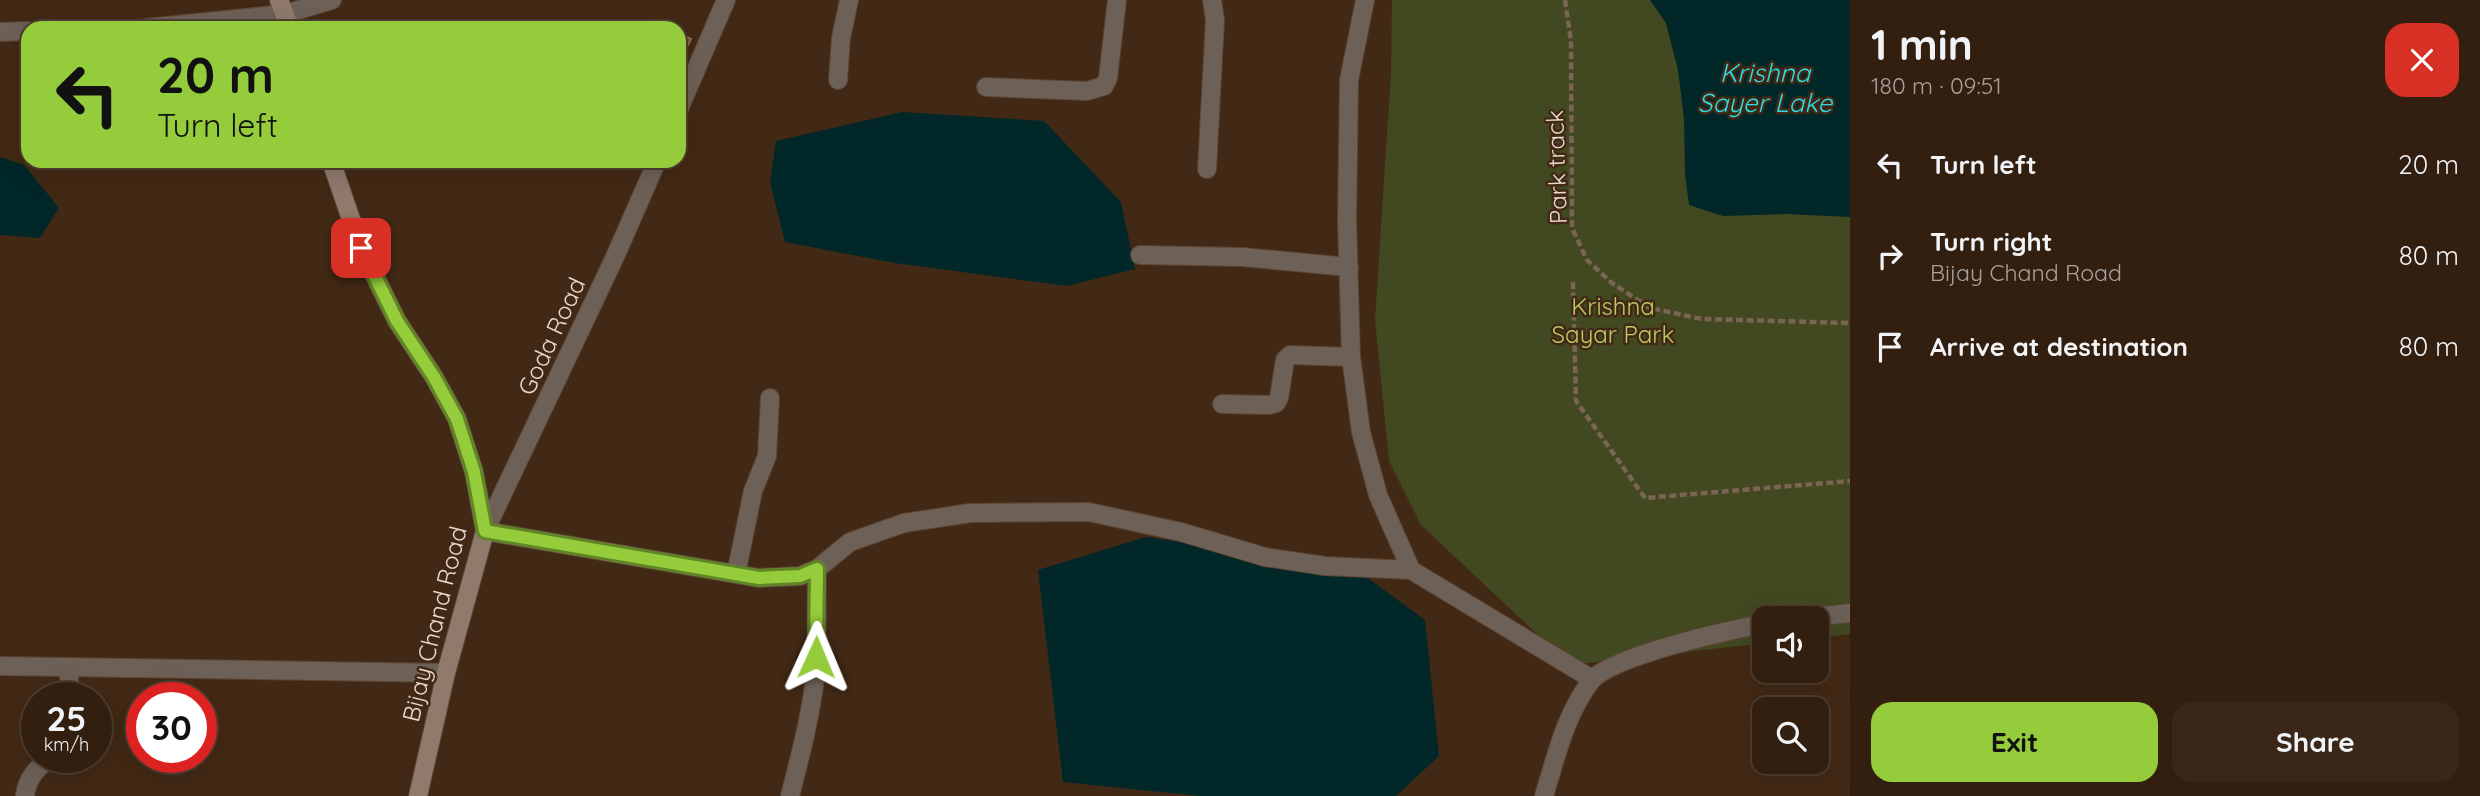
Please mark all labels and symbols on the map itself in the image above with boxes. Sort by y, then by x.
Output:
water label: Krishna Sayer Lake [1698,56,1834,119]
street label: Park track [1539,109,1573,225]
pin [331,218,391,278]
street label: Goda Road [511,272,591,400]
park label: Krishna Sayar Park [1552,291,1674,349]
street label: Bijay Chand Road [395,523,473,725]
position arrow [779,620,853,694]
speed limit sign: 30 [126,682,217,773]

